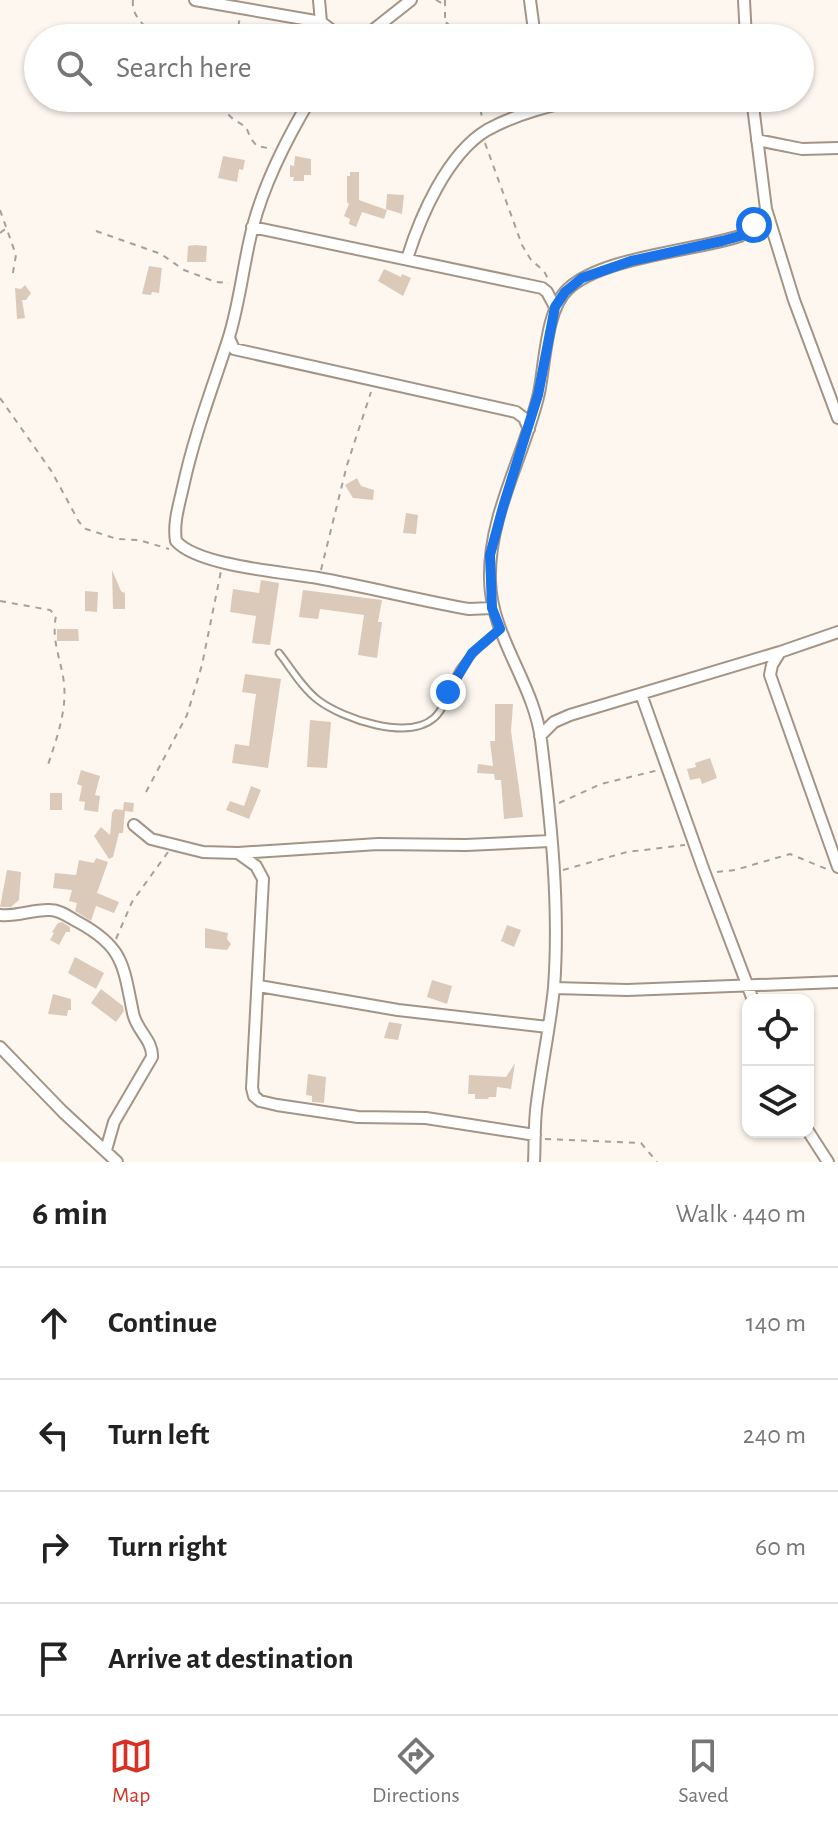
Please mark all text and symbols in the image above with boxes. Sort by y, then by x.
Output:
search box [24,24,814,112]
icon: search [52,46,96,90]
text: Search here [116,53,252,83]
route start [736,207,772,243]
route end [430,674,466,710]
map controls [742,994,814,1138]
button: locate [742,994,814,1066]
button: layers [742,1066,814,1138]
text: 6 min [32,1197,108,1231]
text: Walk · 440 m [676,1201,806,1227]
icon: ahead [32,1301,76,1345]
text: Continue [108,1308,217,1338]
text: 140 m [746,1310,806,1336]
icon: left [32,1413,76,1457]
text: Turn left [108,1420,209,1450]
text: 240 m [743,1422,806,1448]
icon: right [32,1525,76,1569]
text: Turn right [108,1532,227,1562]
text: 60 m [755,1534,806,1560]
icon: arrive [32,1637,76,1681]
text: Arrive at destination [108,1644,354,1674]
tab: Map [109,1734,153,1808]
tab: Directions [372,1734,460,1808]
tab: Saved [678,1734,729,1808]

